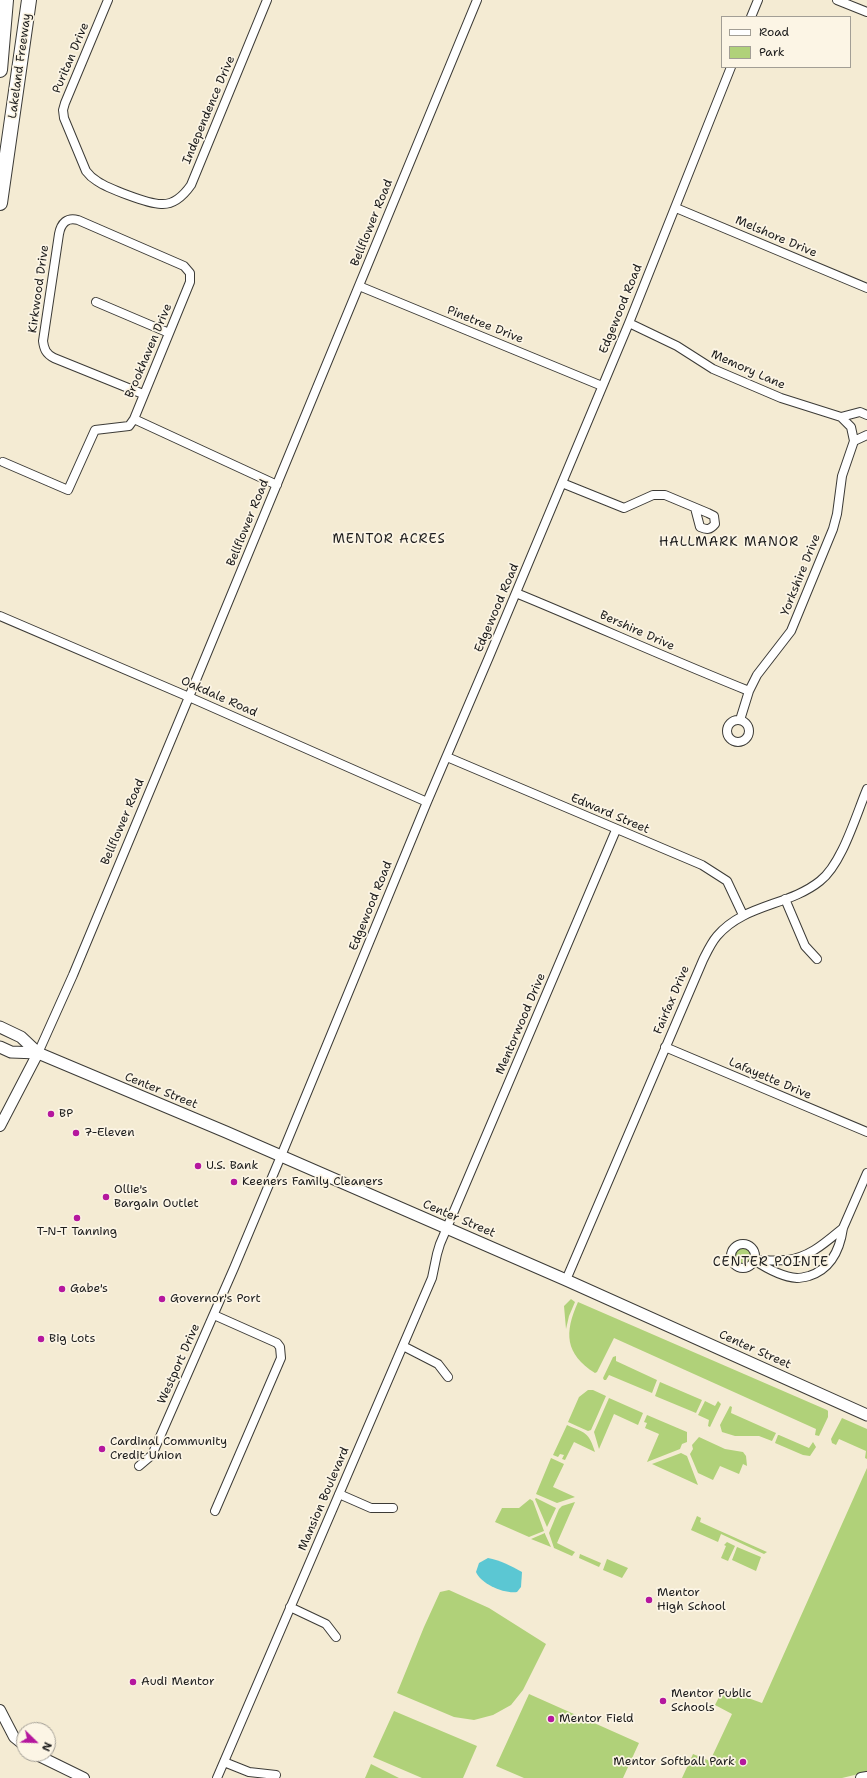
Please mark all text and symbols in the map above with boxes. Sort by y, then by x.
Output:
street label: Lakeland Freeway [5,13,35,119]
legend [721,16,851,68]
street label: Puritan Drive [50,20,92,96]
text: Road [759,24,789,40]
text: Park [759,44,785,60]
street label: Independence Drive [180,54,238,166]
street label: Bellflower Road [348,177,396,269]
street label: Melshore Drive [733,213,819,261]
street label: Kirkwood Drive [26,244,52,334]
street label: Edgewood Road [597,262,645,356]
street label: Brookhaven Drive [123,302,175,400]
street label: Pinetree Drive [445,303,525,347]
street label: Memory Lane [709,347,787,393]
street label: Bellflower Road [224,477,272,569]
district label: MENTOR ACRES [332,532,446,548]
street label: Yorkshire Drive [778,532,824,618]
district label: HALLMARK MANOR [659,535,799,551]
street label: Edgewood Road [472,561,522,655]
street label: Bershire Drive [597,608,677,654]
street label: Oakdale Road [179,674,259,720]
street label: Bellflower Road [98,777,148,867]
street label: Edward Street [568,791,652,837]
street label: Edgewood Road [347,859,395,953]
street label: Fairfax Drive [651,964,693,1036]
street label: Mentorwood Drive [493,971,549,1077]
street label: Lafayette Drive [726,1055,814,1103]
street label: Center Street [122,1070,200,1112]
place label: BP [59,1107,73,1121]
marker: BP [46,1109,56,1119]
place label: 7-Eleven [84,1126,135,1140]
marker: 7-Eleven [71,1128,81,1138]
place label: U.S. Bank [206,1159,258,1173]
marker: U.S. Bank [193,1161,203,1171]
place label: Keeners Family Cleaners [242,1175,383,1189]
marker: Keeners Family Cleaners [229,1177,239,1187]
place label: Ollie's Bargain Outlet [114,1183,199,1211]
marker: Ollie's Bargain Outlet [101,1192,111,1202]
street label: Center Street [421,1197,497,1241]
marker: T-N-T Tanning [72,1213,82,1223]
place label: T-N-T Tanning [37,1225,117,1239]
district label: CENTER POINTE [713,1255,829,1271]
place label: Gabe's [70,1282,108,1296]
marker: Gabe's [57,1284,67,1294]
place label: Governor's Port [170,1292,261,1306]
marker: Governor's Port [157,1294,167,1304]
street label: Westport Drive [155,1322,203,1406]
street label: Center Street [717,1328,793,1372]
place label: Big Lots [49,1332,95,1346]
marker: Big Lots [36,1334,46,1344]
place label: Cardinal Community Credit Union [110,1435,227,1463]
marker: Cardinal Community Credit Union [97,1444,107,1454]
street label: Mansion Boulevard [296,1445,352,1553]
place label: Mentor High School [657,1586,726,1614]
marker: Mentor High School [644,1595,654,1605]
place label: Audi Mentor [141,1675,215,1689]
marker: Audi Mentor [128,1677,138,1687]
place label: Mentor Public Schools [671,1687,752,1715]
marker: Mentor Public Schools [658,1696,668,1706]
place label: Mentor Field [559,1712,634,1726]
marker: Mentor Field [546,1714,556,1724]
north arrow [16,1722,56,1762]
text: N [38,1740,55,1753]
place label: Mentor Softball Park [613,1755,735,1769]
marker: Mentor Softball Park [738,1757,748,1767]

